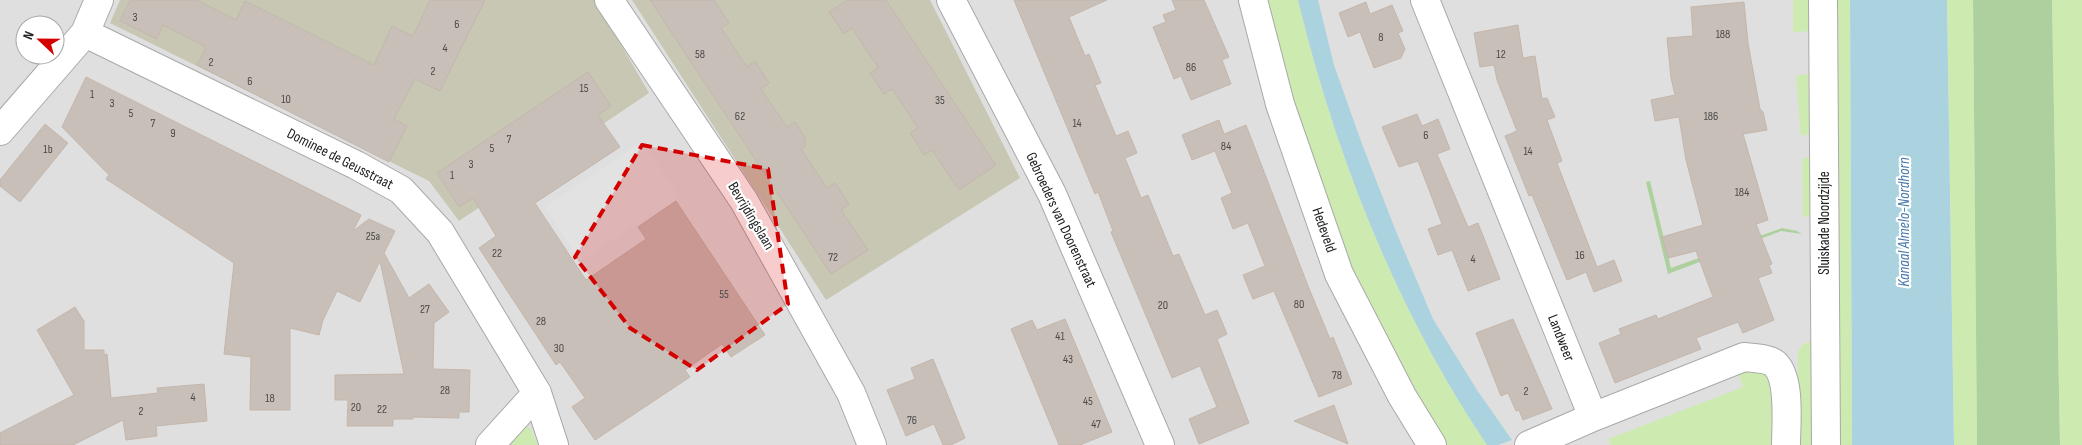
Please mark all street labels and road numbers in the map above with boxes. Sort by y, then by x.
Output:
street label: Dominee de Geusstraat [284,124,397,194]
street label: Gebroeders van Doorenstraat [1021,149,1101,291]
street label: Sluiskade Noordzijde [1815,171,1834,275]
street label: Bevrijdingslaan [723,179,779,253]
street label: Hedeveld [1307,205,1341,255]
street label: Landweer [1543,312,1579,365]

